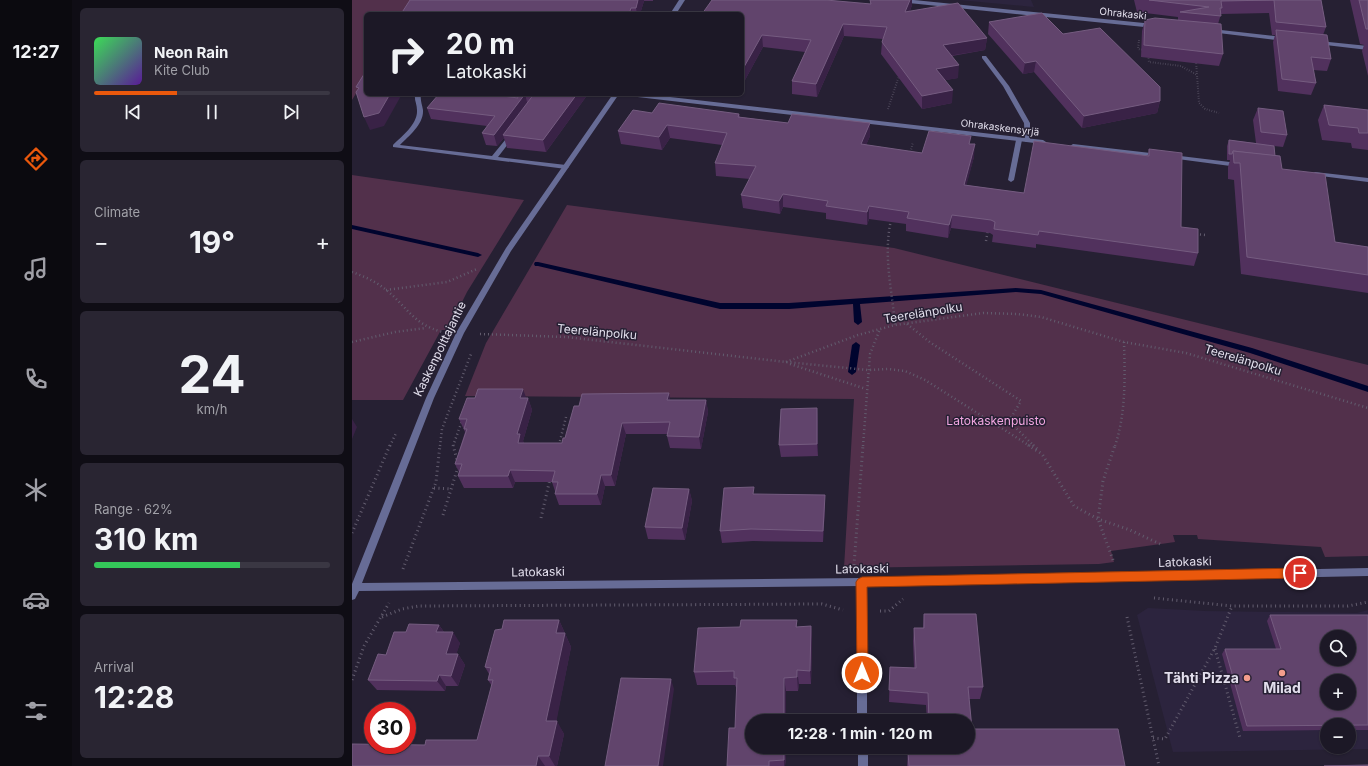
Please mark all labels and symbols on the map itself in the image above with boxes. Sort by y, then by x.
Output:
street label: Ohrakaski [1099,5,1147,21]
street label: Ohrakaskensyrjä [960,116,1040,138]
street label: Kaskenpolttajantie [410,299,469,399]
street label: Teerelänpolku [882,299,964,326]
street label: Teerelänpolku [557,321,638,342]
street label: Teerelänpolku [1203,341,1284,378]
park label: Latokaskenpuisto [946,413,1046,428]
street label: Latokaski [1158,553,1212,570]
pin [1283,556,1317,590]
street label: Latokaski [835,561,889,576]
street label: Latokaski [511,564,565,579]
position arrow [841,652,883,694]
marker: Milad [1277,668,1287,678]
place label: Tähti Pizza [1164,669,1239,686]
marker: Tähti Pizza [1242,673,1252,683]
place label: Milad [1263,679,1301,696]
speed limit sign: 30 [364,702,416,754]

